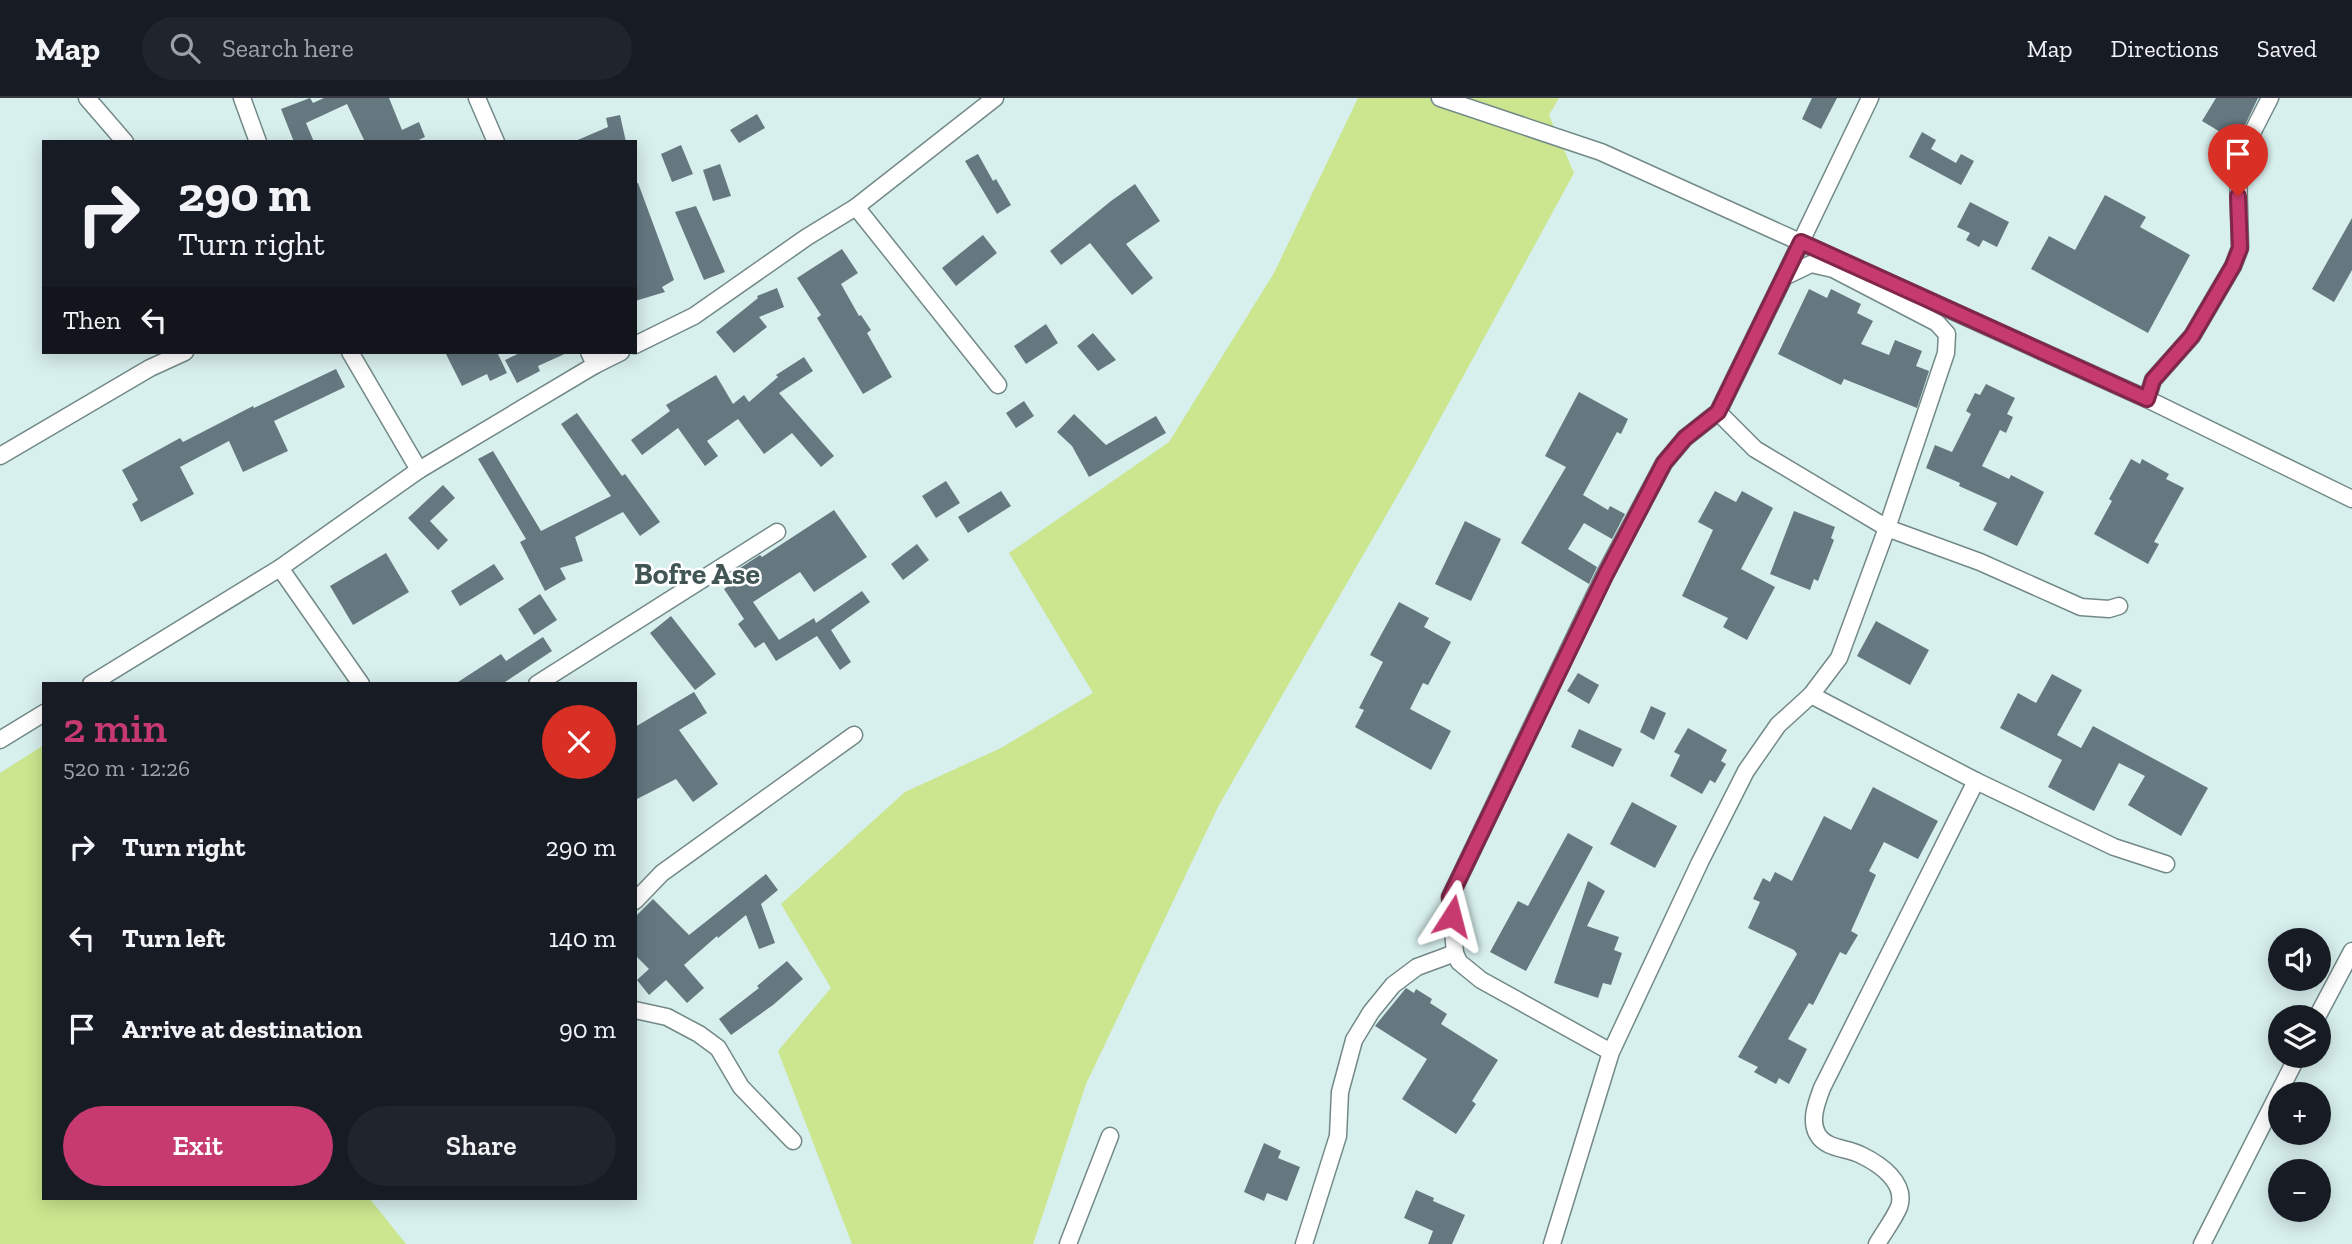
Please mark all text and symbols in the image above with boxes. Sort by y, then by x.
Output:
search box [142,17,632,80]
text: Map [35,29,100,68]
icon: search [166,29,204,67]
text: Search here [222,32,354,64]
text: Map [2027,34,2073,63]
text: Directions [2111,34,2219,63]
text: Saved [2257,34,2317,63]
pin [2208,124,2268,196]
icon: arrive [2219,135,2257,173]
text: 290 m [178,165,311,224]
icon: right [63,168,154,259]
text: Turn right [178,225,325,263]
icon: left [135,301,173,339]
text: Then [63,304,121,336]
district label: Bofre Ase [634,556,760,592]
text: 2 min [63,702,167,753]
button: close [542,705,616,779]
text: 520 m · 12:26 [63,754,190,782]
icon: right [63,828,101,866]
text: Turn right [122,831,245,863]
text: 290 m [545,831,616,863]
position arrow [1415,879,1489,953]
icon: left [63,919,101,957]
text: Turn left [122,922,225,954]
text: 140 m [549,922,616,954]
map controls [2268,928,2331,1222]
button: sound [2268,928,2331,991]
button: layers [2268,1005,2331,1068]
icon: arrive [63,1010,101,1048]
text: Arrive at destination [122,1013,362,1045]
text: 90 m [559,1013,616,1045]
button: + [2268,1082,2331,1145]
button: Exit [63,1106,333,1186]
button: Share [347,1106,616,1186]
button: − [2268,1159,2331,1222]

